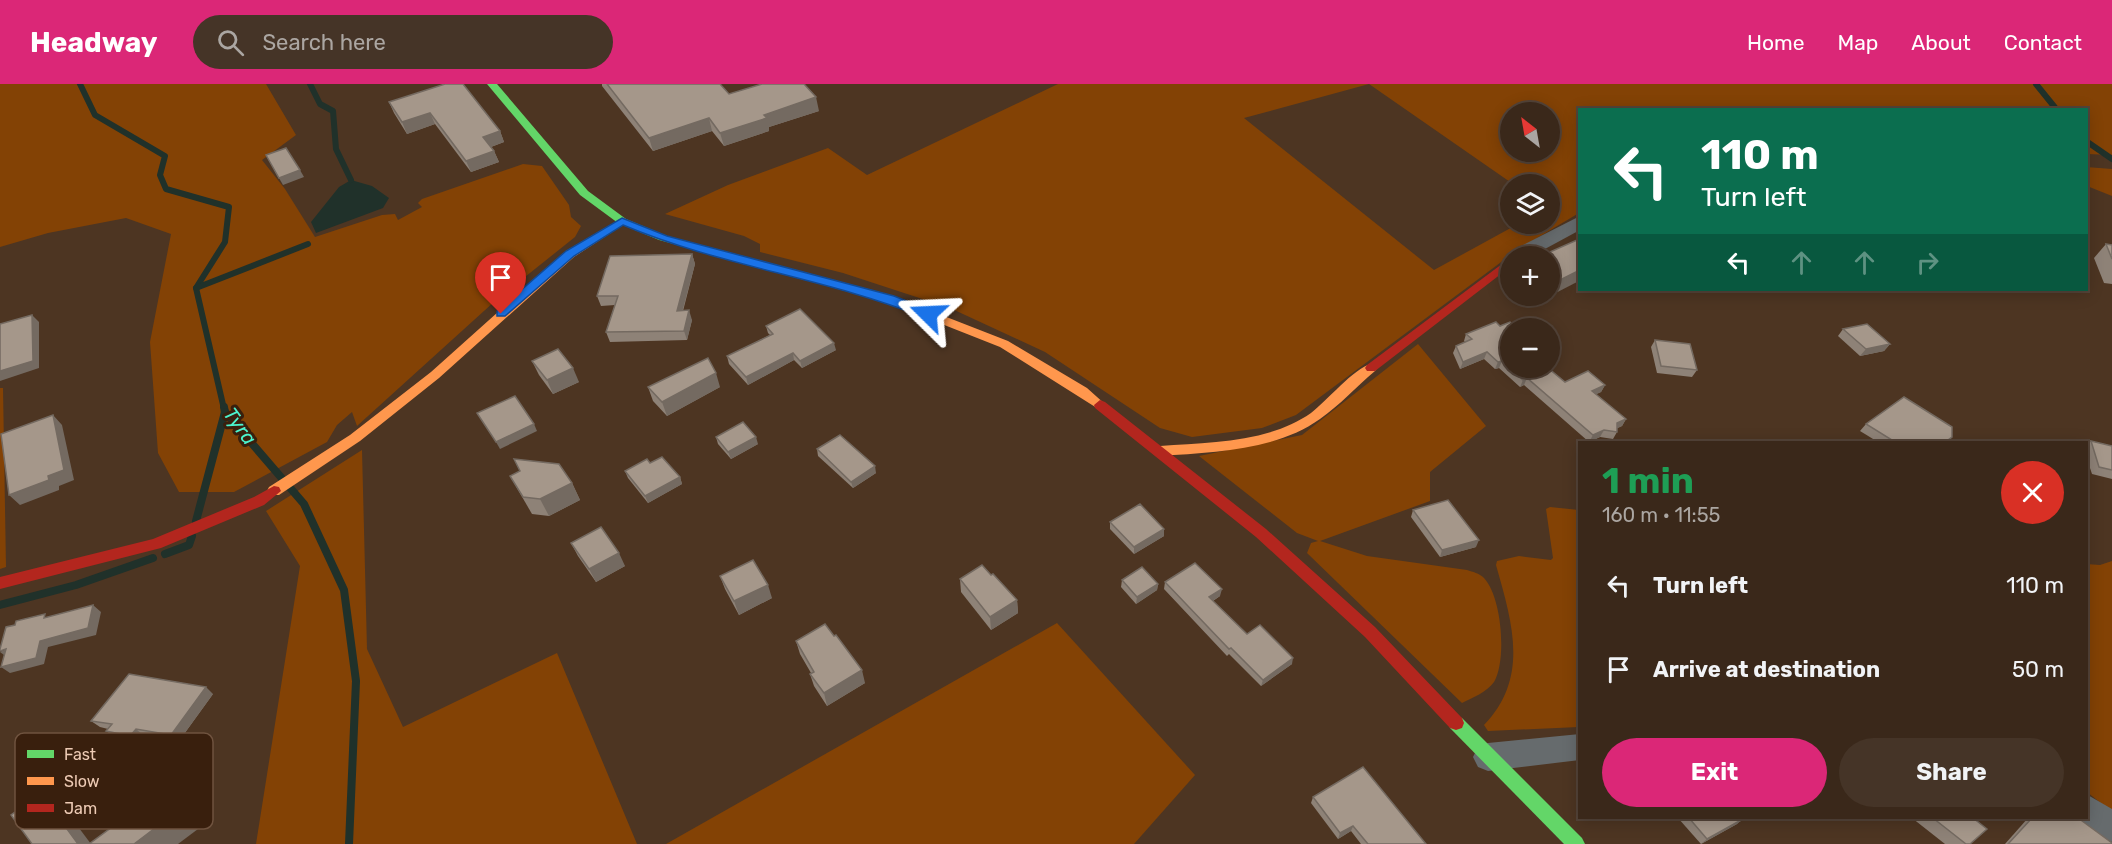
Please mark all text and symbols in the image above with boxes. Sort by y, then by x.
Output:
search box [193,15,613,69]
text: Headway [30,26,157,59]
icon: search [214,26,247,59]
text: Search here [262,29,386,56]
text: Home [1747,30,1804,55]
text: Map [1837,30,1878,55]
text: About [1911,30,1971,55]
text: Contact [2004,30,2082,55]
north arrow [1500,102,1560,162]
map controls [1500,102,1560,378]
text: 110 m [1701,130,1819,180]
icon: left [1602,132,1680,210]
button: layers [1500,174,1560,234]
text: Turn left [1701,181,1806,213]
button: + [1500,246,1560,306]
icon: left [1722,246,1755,279]
icon: ahead [1785,246,1818,279]
icon: ahead [1848,246,1881,279]
icon: right [1911,246,1944,279]
pin [475,252,526,314]
icon: arrive [484,261,517,294]
position arrow [896,282,960,346]
button: − [1500,318,1560,378]
water label: Tyra [218,403,262,450]
text: 1 min [1602,459,1694,502]
button: close [2001,461,2064,524]
text: 160 m · 11:55 [1602,503,1720,527]
icon: left [1602,569,1635,602]
text: Turn left [1653,572,1748,599]
text: 110 m [2006,572,2064,599]
icon: arrive [1602,653,1635,686]
text: Arrive at destination [1653,656,1880,683]
text: 50 m [2012,656,2064,683]
legend [15,733,213,829]
button: Exit [1602,738,1827,807]
button: Share [1839,738,2064,807]
text: Fast [64,745,96,764]
text: Slow [64,772,100,791]
text: Jam [64,799,97,818]

